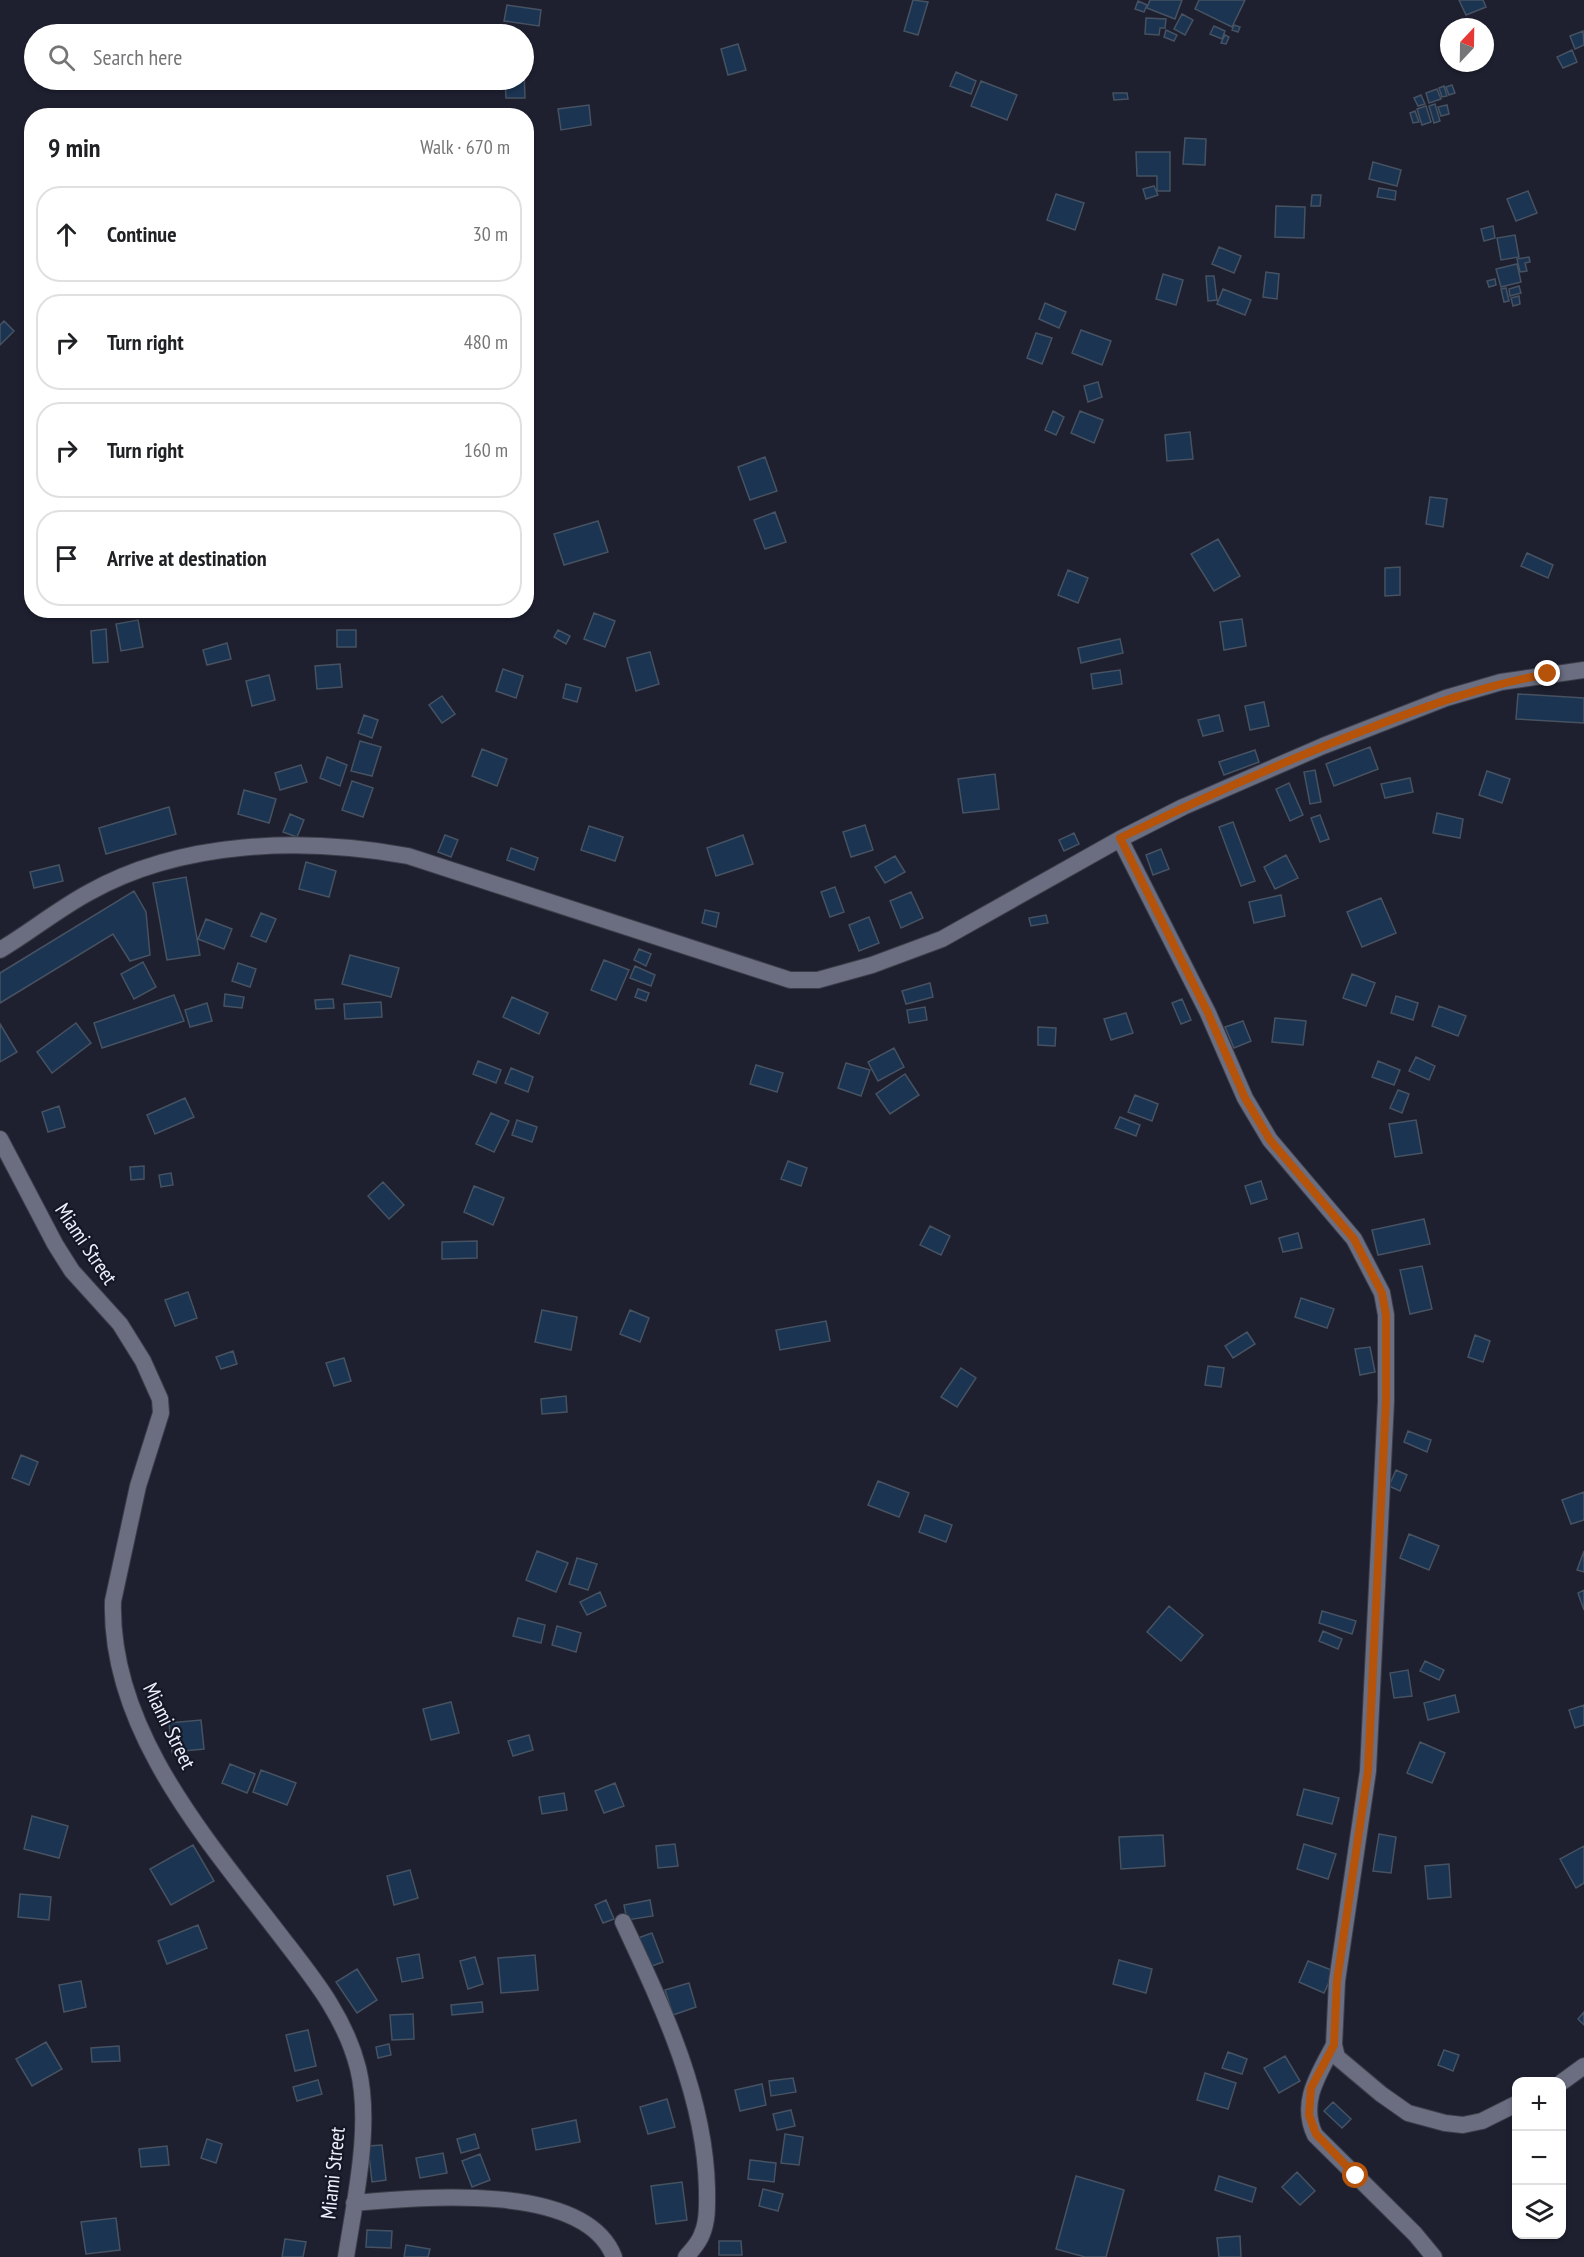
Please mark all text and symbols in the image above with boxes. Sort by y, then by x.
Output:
north arrow [1440,18,1494,72]
search box [24,24,534,90]
icon: search [45,41,78,74]
text: Search here [93,43,182,71]
text: 9 min [48,131,101,164]
text: Walk · 670 m [420,134,510,160]
icon: ahead [50,218,83,251]
text: Continue [107,220,177,248]
text: 30 m [473,221,508,247]
icon: right [50,326,83,359]
text: Turn right [107,328,184,356]
text: 480 m [464,329,508,355]
icon: right [50,434,83,467]
text: Turn right [107,436,184,464]
text: 160 m [464,437,508,463]
icon: arrive [50,542,83,575]
text: Arrive at destination [107,544,267,572]
route end [1534,660,1560,686]
street label: Miami Street [49,1198,124,1290]
street label: Miami Street [137,1678,202,1773]
map controls [1512,2077,1566,2239]
button: + [1512,2077,1566,2131]
street label: Miami Street [314,2125,351,2220]
button: − [1512,2131,1566,2185]
route start [1342,2162,1368,2188]
button: layers [1512,2185,1566,2239]

